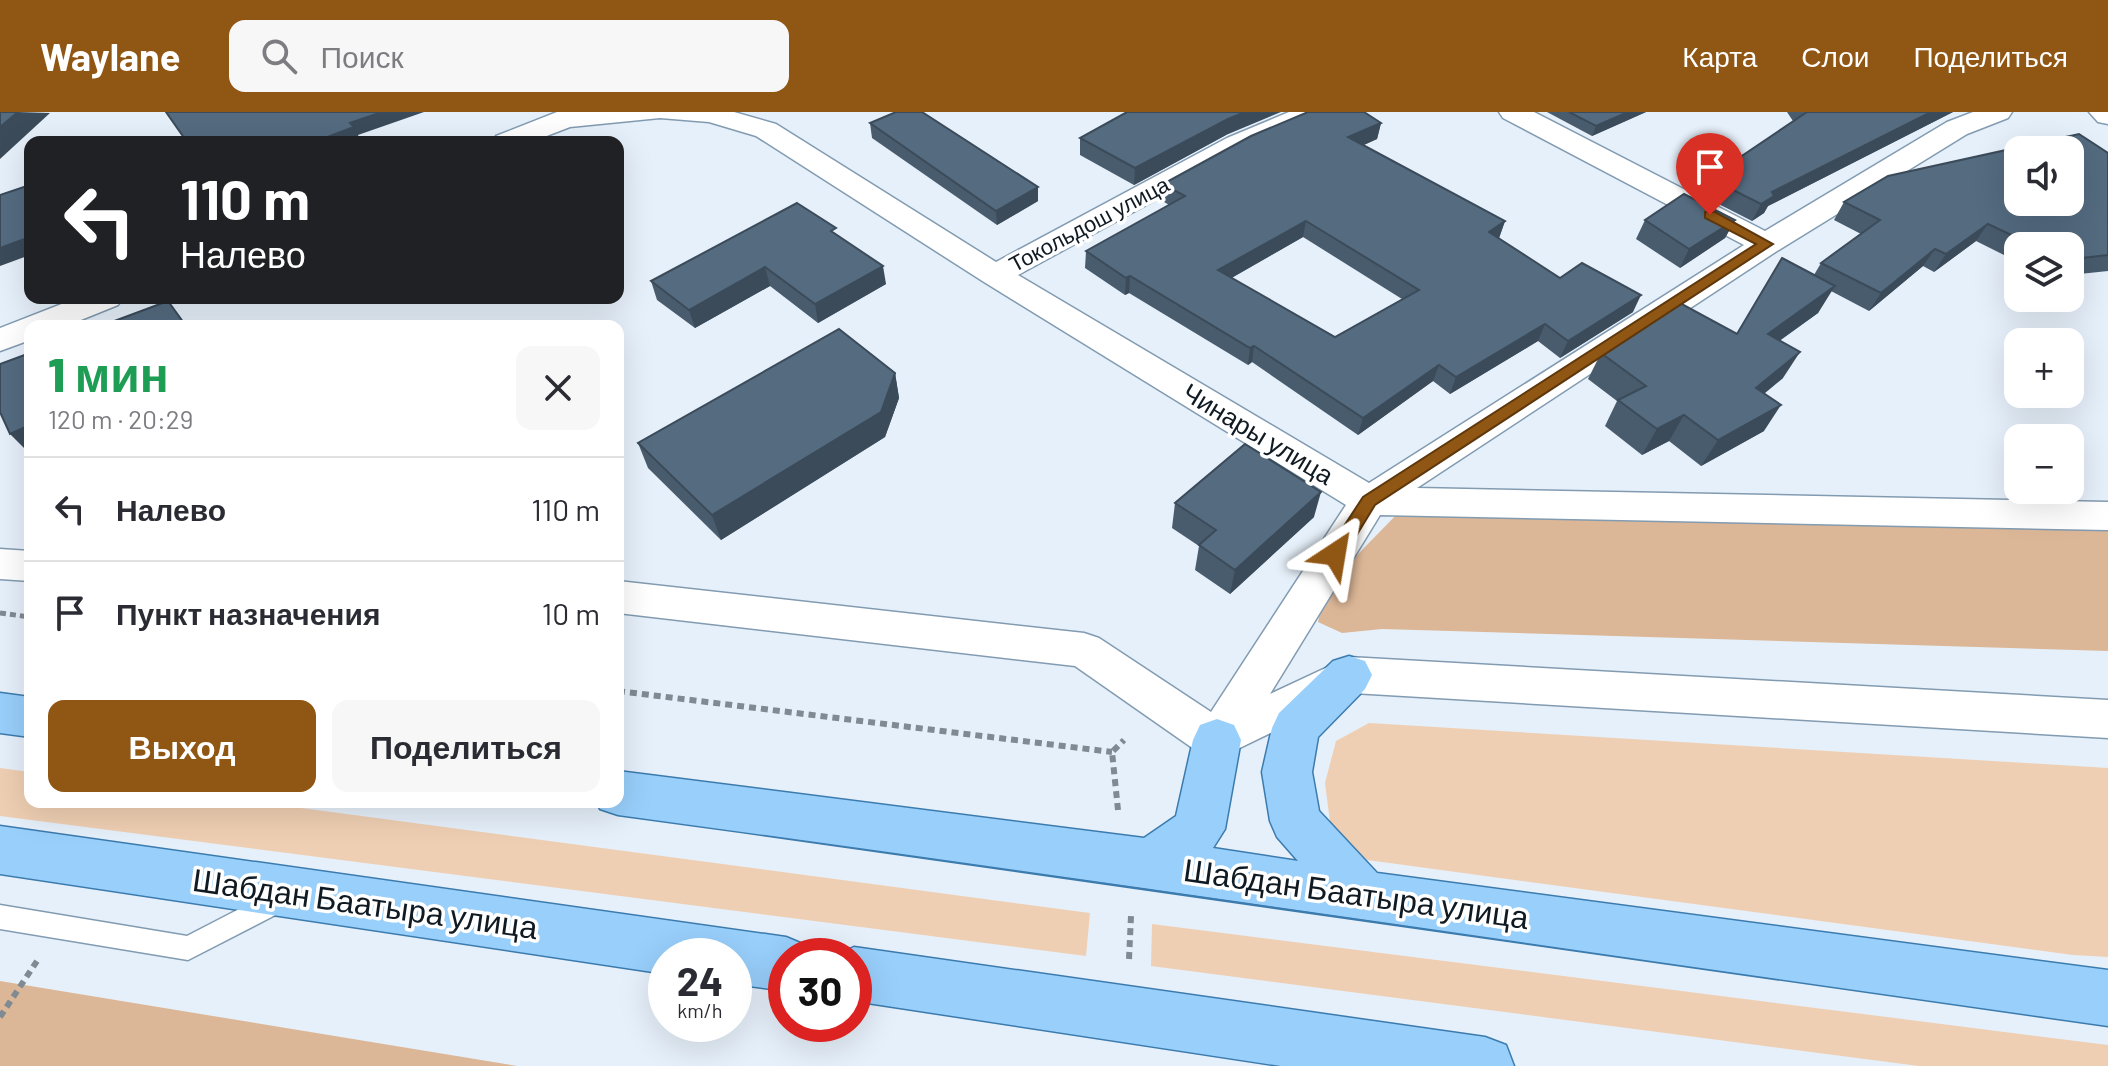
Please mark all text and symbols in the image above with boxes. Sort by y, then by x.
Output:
search box [229,20,789,92]
text: Waylane [40,33,181,79]
icon: search [257,34,301,78]
text: Поиск [321,38,404,74]
text: Карта [1682,39,1757,73]
text: Слои [1801,39,1869,73]
text: Поделиться [1913,39,2068,73]
pin [1676,133,1744,215]
map controls [2004,136,2084,504]
button: sound [2004,136,2084,216]
icon: arrive [1688,145,1732,189]
text: 110 m [180,164,310,231]
icon: left [48,168,152,272]
street label: Токольдош улица [1004,170,1174,277]
text: Налево [180,232,306,275]
button: layers [2004,232,2084,312]
button: + [2004,328,2084,408]
text: 1 мин [48,344,169,402]
button: close [516,346,600,430]
street label: Чинары улица [1178,376,1340,490]
text: 120 m · 20:29 [48,403,193,434]
button: − [2004,424,2084,504]
icon: left [48,487,92,531]
text: Налево [116,491,226,527]
text: 110 m [531,491,600,527]
position arrow [1293,512,1377,596]
icon: arrive [48,591,92,635]
text: Пункт назначения [116,595,380,631]
text: 10 m [542,595,600,631]
button: Выход [48,700,316,792]
button: Поделиться [332,700,600,792]
street label: Шабдан Баатыра улица [1181,849,1531,936]
street label: Шабдан Баатыра улица [190,859,540,946]
speed limit sign: 30 [768,938,872,1042]
text: 24 [677,956,723,1004]
text: km/h [677,998,723,1022]

